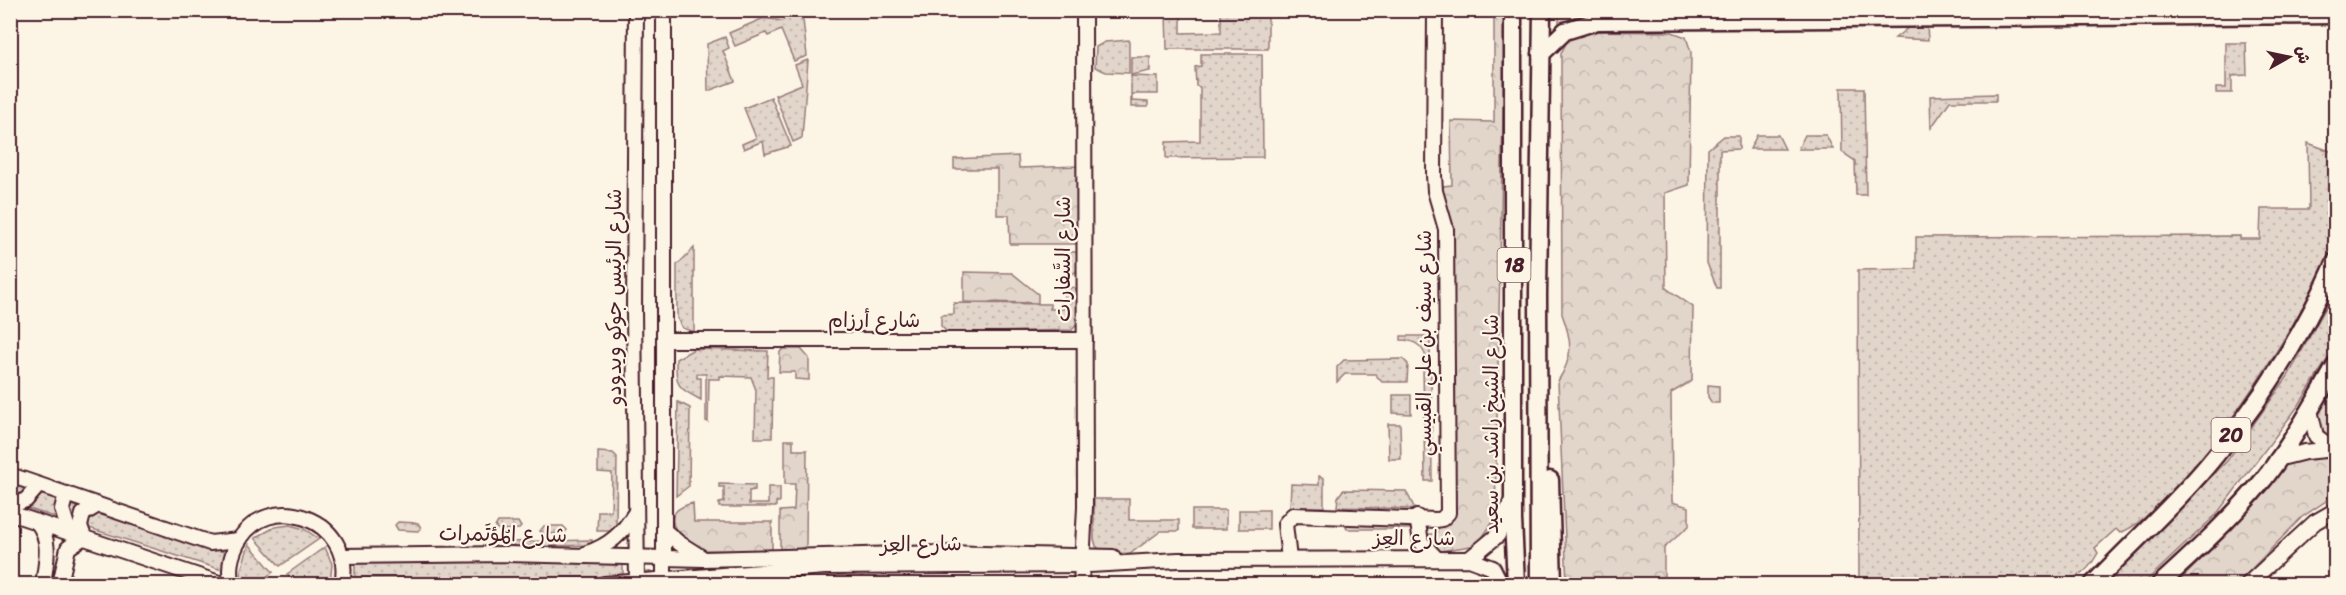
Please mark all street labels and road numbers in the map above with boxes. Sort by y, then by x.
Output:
street label: شارع الرئيس جوكو ويدودو [595,189,633,406]
street label: شارع السَّفارات [1044,196,1082,322]
street label: شارع سيف بن علي القبيسي [1405,230,1443,456]
road number: 18 [1498,248,1530,282]
street label: شارع أرزام [828,301,920,339]
street label: شارع الشيخ راشد بن سعيد [1472,314,1510,534]
road number: 20 [2212,418,2250,452]
street label: شارع المُؤتَمرات [439,514,567,554]
street label: شارع العِز [1371,519,1455,557]
street label: شارع العِز [878,524,962,564]

